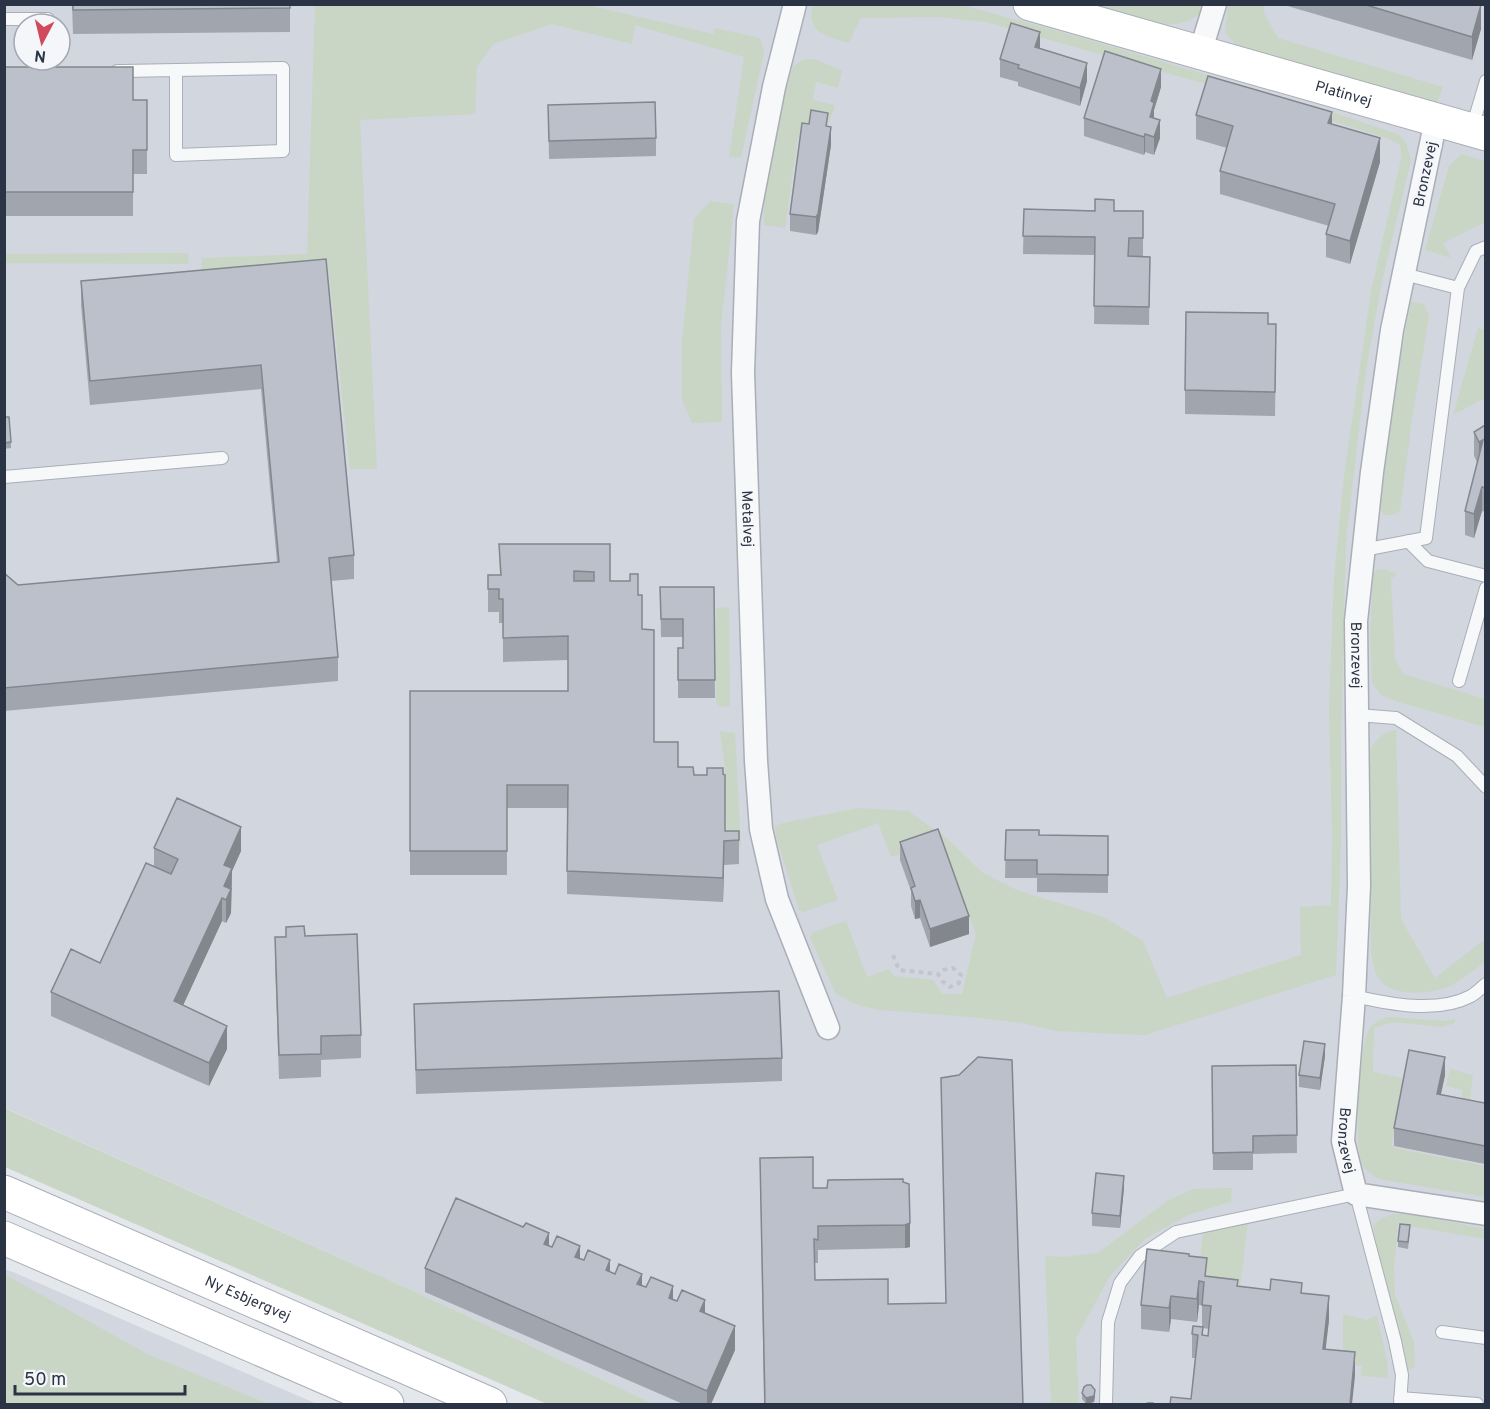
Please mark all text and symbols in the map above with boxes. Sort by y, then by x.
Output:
north arrow [12,12,72,72]
text: N [33,44,47,66]
street label: Platinvej [1313,78,1374,112]
street label: Bronzevej [1410,140,1443,209]
street label: Metalvej [736,490,757,548]
street label: Bronzevej [1345,622,1365,689]
street label: Bronzevej [1332,1107,1359,1176]
street label: Ny Esbjergvej [201,1273,293,1327]
scale bar [15,1358,184,1396]
text: 50 m [24,1369,66,1392]

